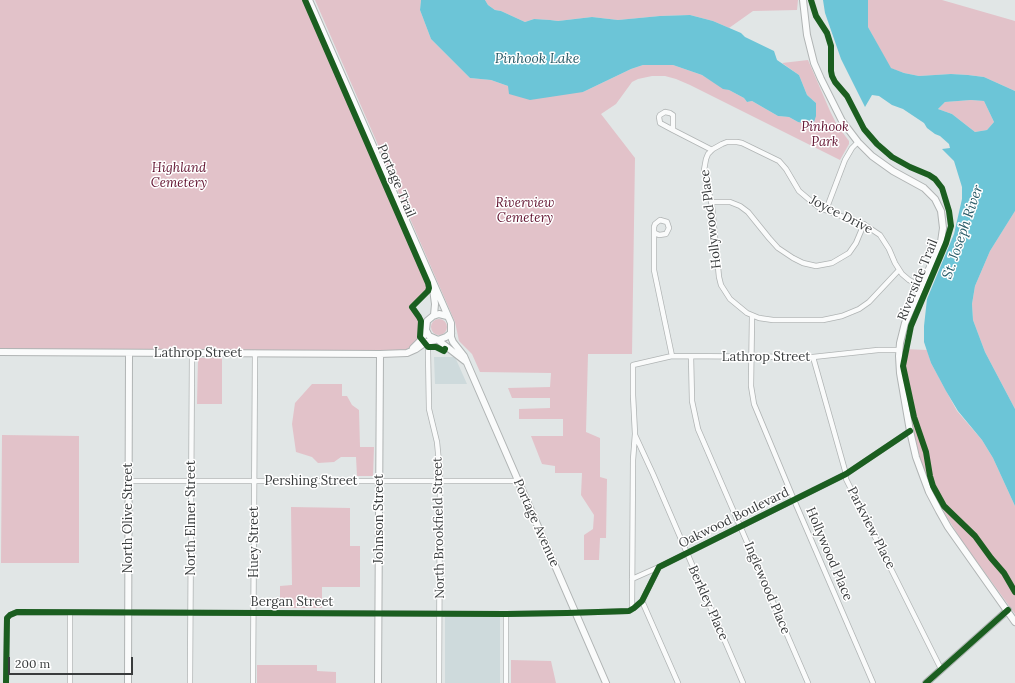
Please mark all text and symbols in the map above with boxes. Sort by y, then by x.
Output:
water label: Pinhook Lake [495,51,579,67]
park label: Pinhook Park [801,119,849,150]
street label: Portage Trail [374,142,418,220]
park label: Highland Cemetery [151,160,207,191]
street label: Hollywood Place [697,168,725,270]
water label: St. Joseph River [939,183,987,281]
street label: Joyce Drive [807,192,875,238]
park label: Riverview Cemetery [496,195,554,226]
street label: Riverside Trail [895,237,941,323]
street label: Lathrop Street [154,345,242,361]
street label: Lathrop Street [722,349,810,365]
street label: North Brookfield Street [430,457,448,599]
street label: North Elmer Street [183,460,199,576]
street label: North Olive Street [120,463,136,573]
street label: Pershing Street [264,473,358,489]
street label: Johnson Street [371,474,387,564]
street label: Portage Avenue [510,477,562,569]
street label: Oakwood Boulevard [676,484,792,552]
street label: Parkview Place [844,484,898,572]
street label: Hollywood Place [802,505,856,603]
street label: Huey Street [246,506,262,578]
street label: Inglewood Place [741,539,793,637]
street label: Berkley Place [685,563,731,643]
street label: Bergan Street [251,594,333,610]
scale bar [10,649,135,675]
text: 200 m [15,656,50,671]

